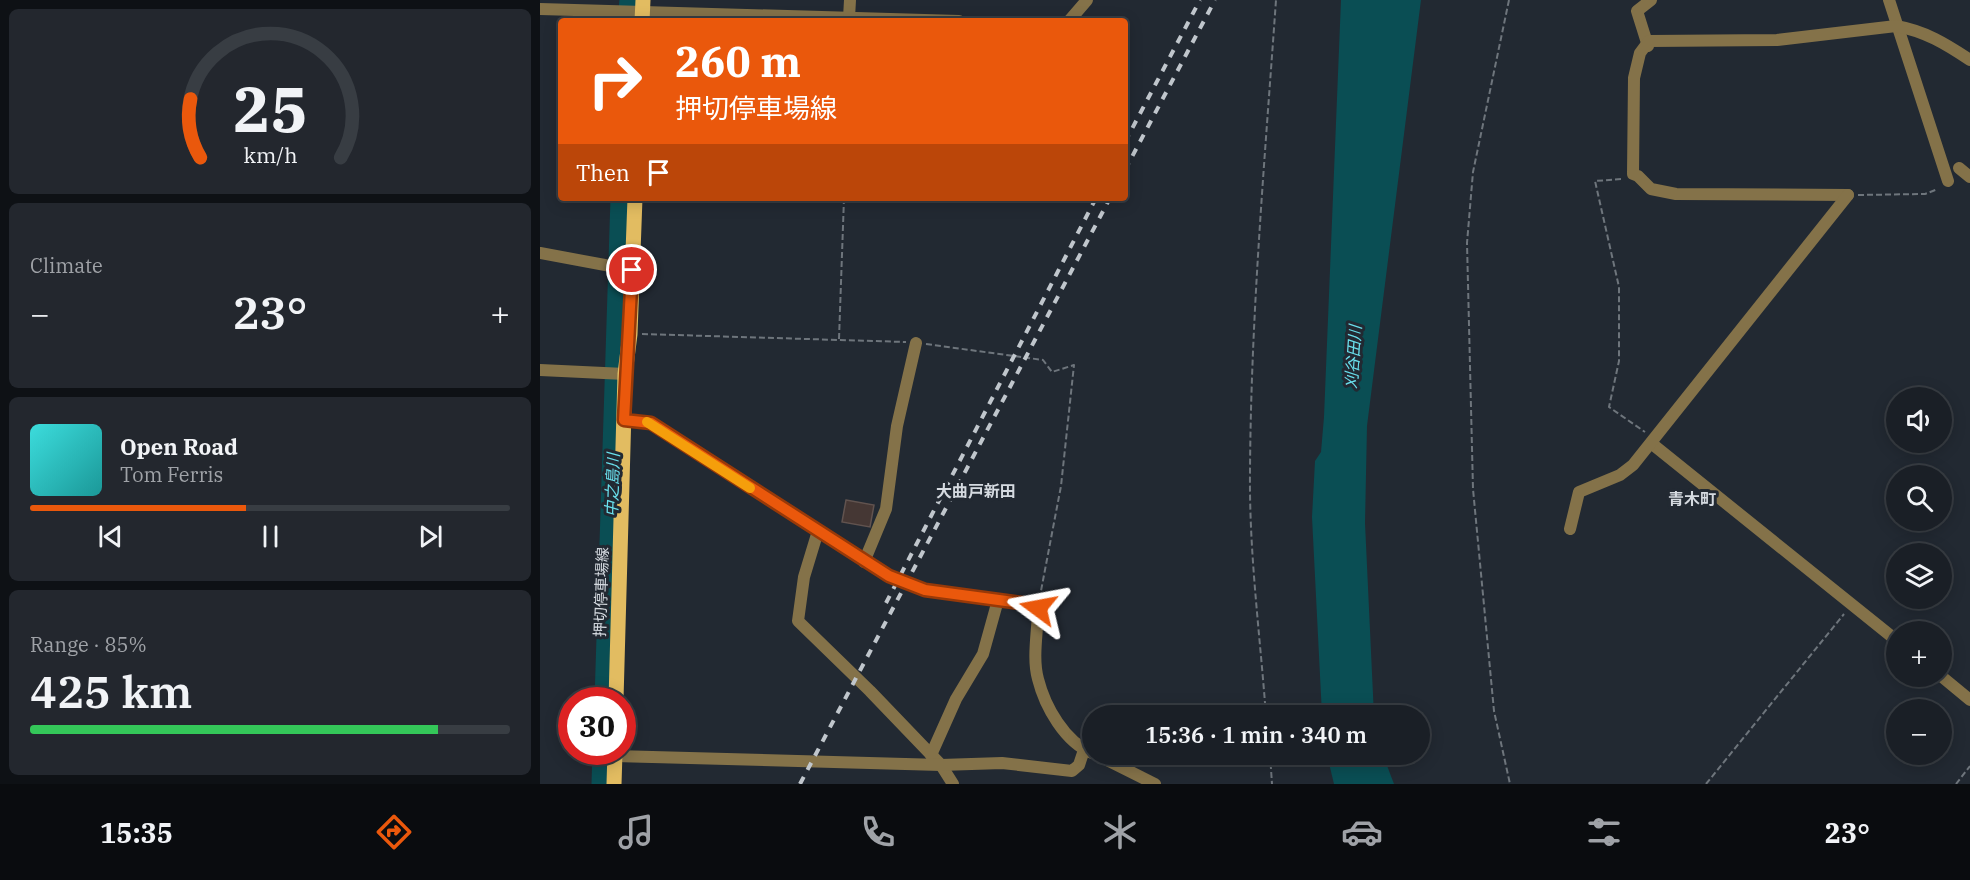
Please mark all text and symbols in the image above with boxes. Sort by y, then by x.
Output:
text: 260 m [675,34,801,89]
icon: right [576,42,654,120]
text: 25 [233,69,307,150]
text: 押切停車場線 [675,90,837,125]
text: km/h [243,142,297,170]
icon: arrive [642,156,675,189]
text: Then [576,158,630,187]
pin [606,244,657,295]
text: Climate [30,252,103,279]
icon: arrive [615,253,648,286]
text: 23° [232,283,308,341]
text: − [30,292,50,335]
text: + [490,292,510,335]
water label: 刈谷田川 [1341,322,1365,390]
map controls [1886,387,1952,765]
button: sound [1886,387,1952,453]
text: Open Road [120,432,238,461]
water label: 中之島川 [601,451,623,517]
text: Tom Ferris [120,461,223,488]
button: search [1886,465,1952,531]
district label: 大曲戸新田 [936,481,1016,501]
district label: 青木町 [1668,489,1716,509]
icon: previous [94,520,127,553]
icon: pause [254,520,287,553]
icon: next [414,520,447,553]
button: layers [1886,543,1952,609]
street label: 押切停車場線 [590,547,612,637]
position arrow [1006,576,1070,640]
button: + [1886,621,1952,687]
text: Range · 85% [30,631,147,658]
text: 425 km [30,662,192,720]
speed limit sign: 30 [558,687,636,765]
button: − [1886,699,1952,765]
text: 15:36 · 1 min · 340 m [1145,720,1367,749]
icon: directions [373,811,415,853]
icon: music [615,811,657,853]
icon: phone [857,811,899,853]
icon: climate [1099,811,1141,853]
icon: car [1341,811,1383,853]
icon: filters [1583,811,1625,853]
text: 15:35 [100,815,173,850]
text: 23° [1825,815,1870,850]

